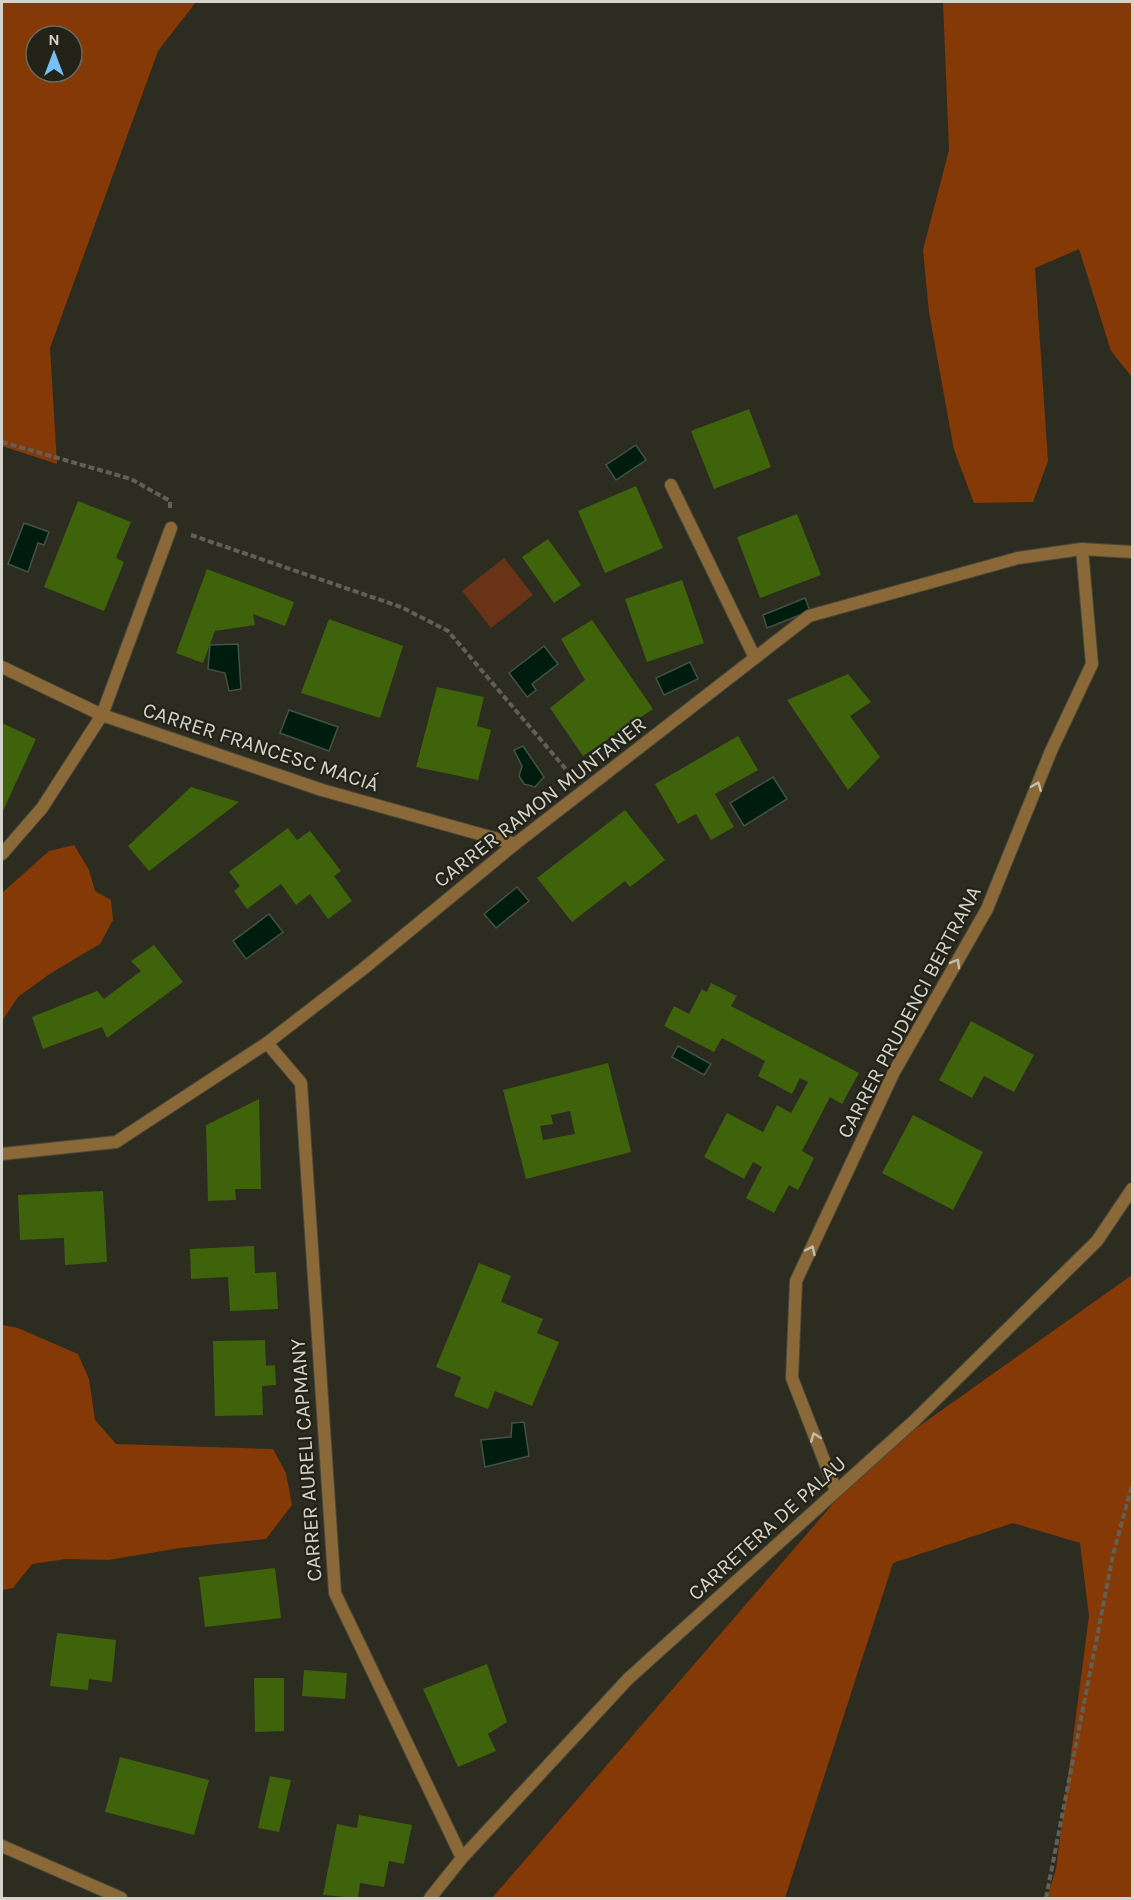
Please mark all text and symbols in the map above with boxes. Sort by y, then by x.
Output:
north arrow [24,24,84,84]
text: N [48,30,60,49]
street label: CARRER FRANCESC MACIÁ [140,697,382,797]
street label: CARRER RAMON MUNTANER [429,712,651,892]
one-way arrow [1030,782,1042,793]
street label: CARRER PRUDENCI BERTRANA [832,882,986,1142]
one-way arrow [949,959,960,970]
one-way arrow [804,1245,816,1256]
street label: CARRER AURELI CAPMANY [285,1337,326,1582]
one-way arrow [810,1432,822,1443]
street label: CARRETERA DE PALAU [683,1451,851,1605]

